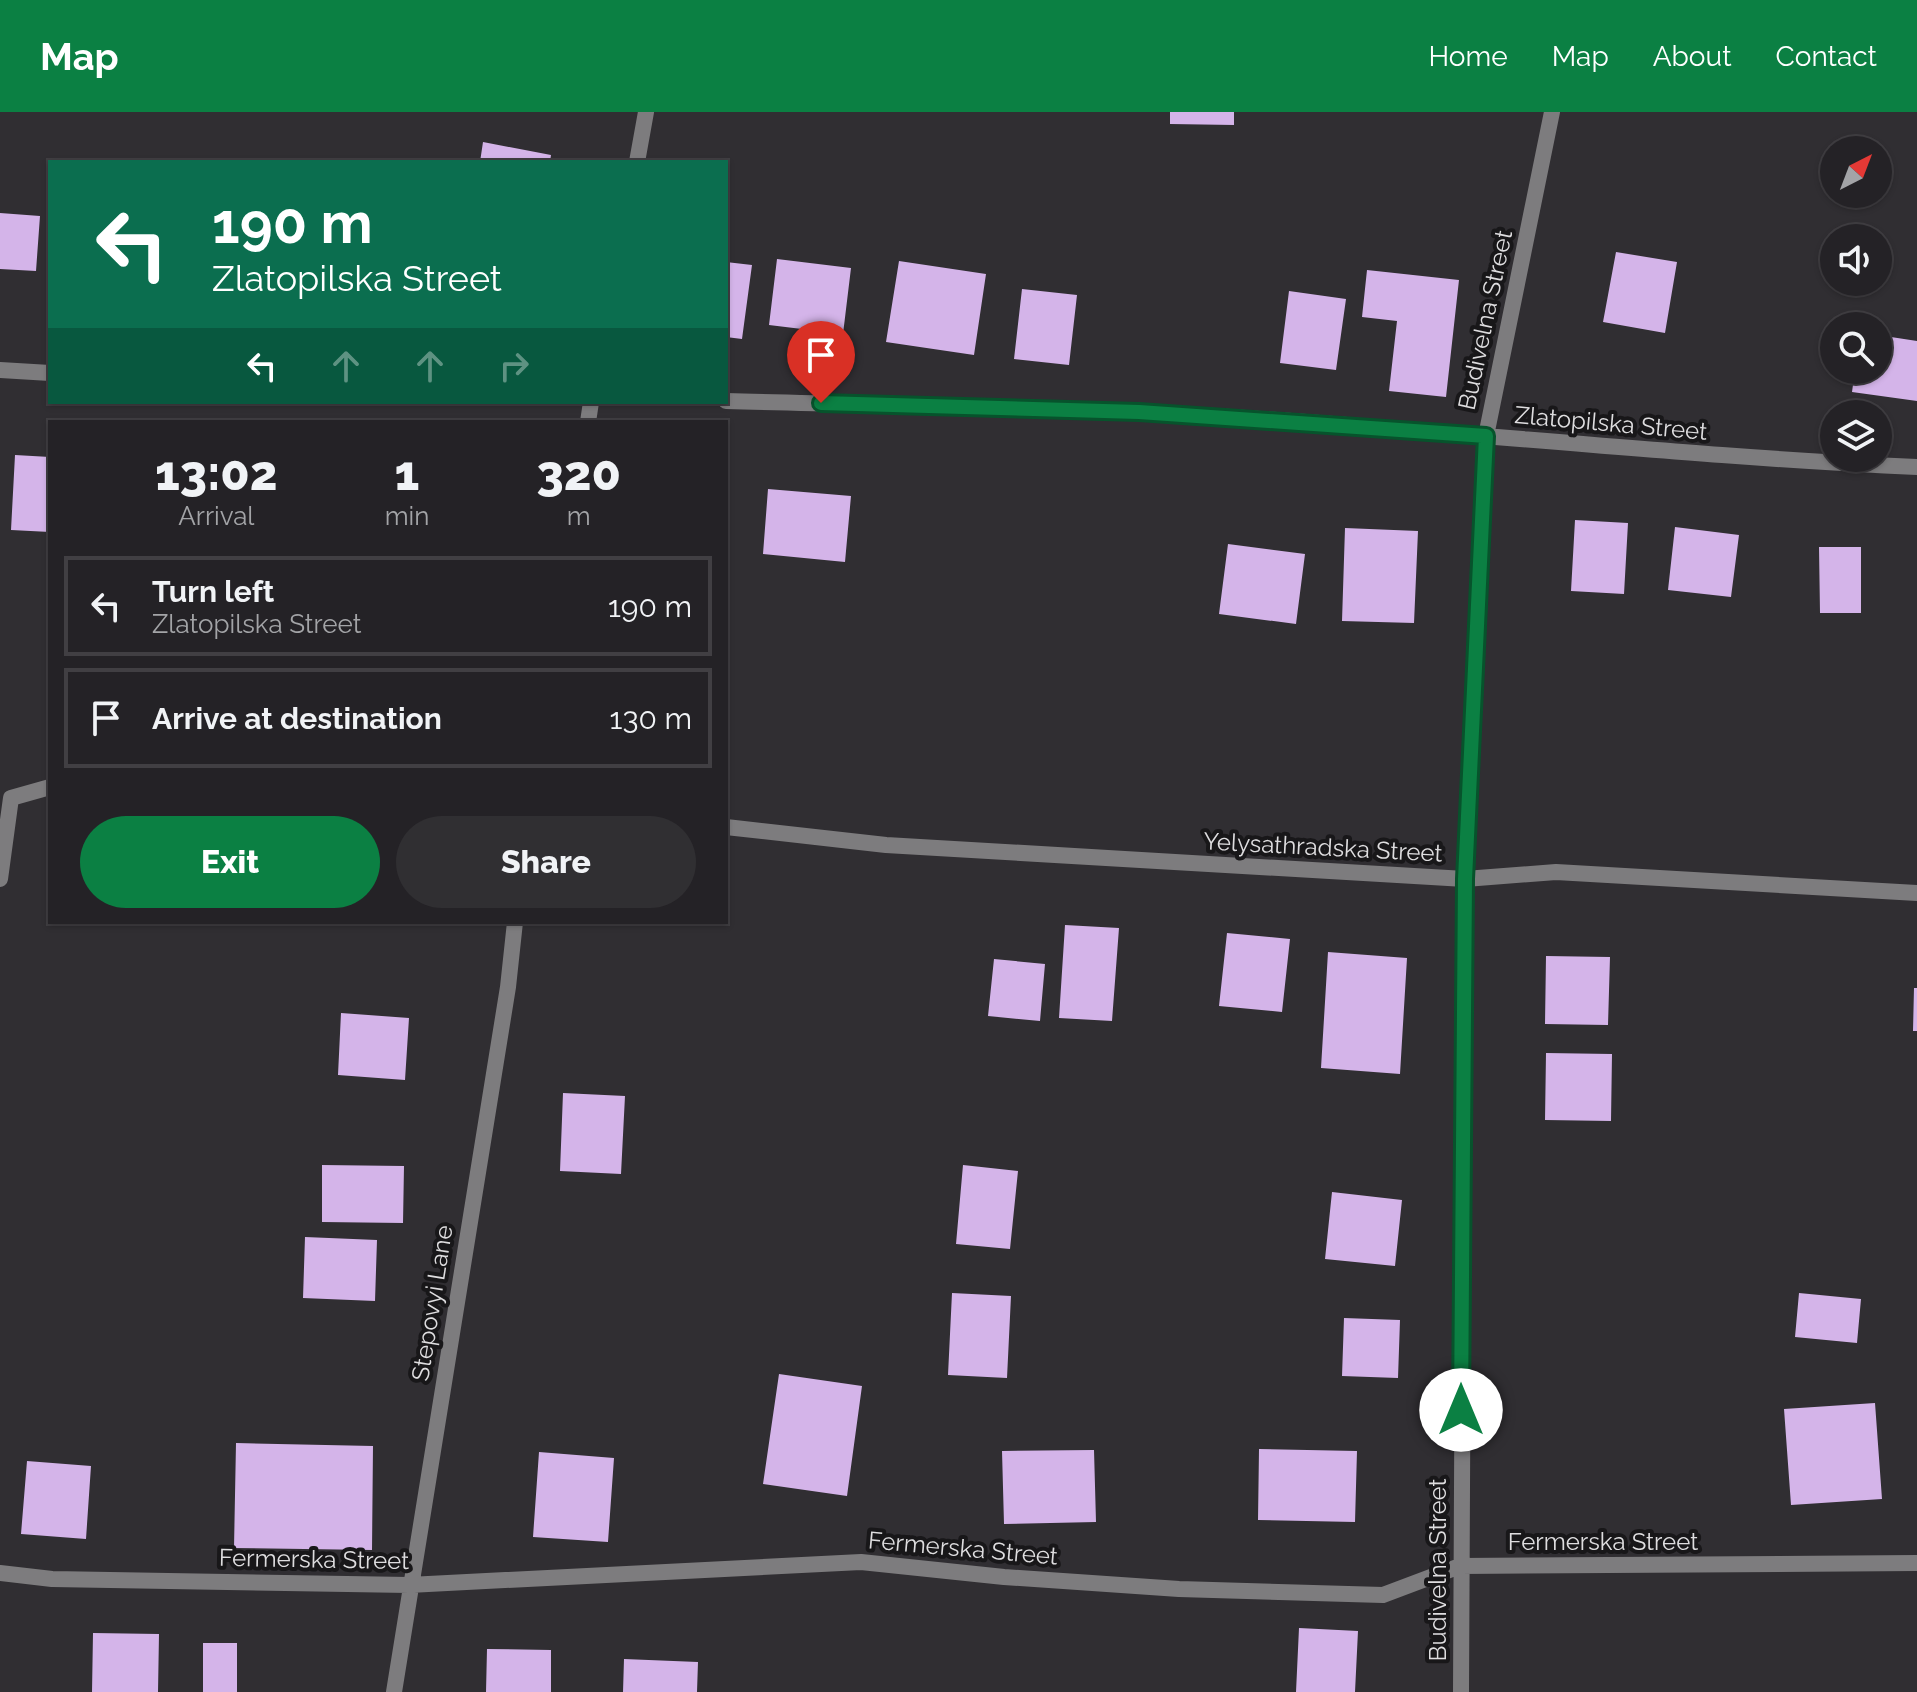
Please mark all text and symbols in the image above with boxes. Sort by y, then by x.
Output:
text: Map [40,34,119,79]
text: Home [1428,40,1508,73]
text: Map [1552,40,1609,73]
text: About [1653,40,1732,73]
text: Contact [1776,40,1877,73]
north arrow [1820,136,1892,208]
map controls [1820,136,1892,472]
text: 190 m [212,190,373,256]
icon: left [80,192,184,296]
button: sound [1820,224,1892,296]
street label: Budivelna Street [1452,227,1518,413]
text: Zlatopilska Street [212,257,502,299]
button: search [1820,312,1892,384]
pin [787,321,855,403]
icon: arrive [799,333,843,377]
icon: left [240,344,284,388]
icon: ahead [324,344,368,388]
icon: ahead [408,344,452,388]
icon: right [492,344,536,388]
street label: Zlatopilska Street [1513,400,1709,446]
button: layers [1820,400,1892,472]
text: 13:02 [155,445,278,501]
text: 1 [395,445,419,501]
text: 320 [536,445,621,501]
text: Arrival [178,501,254,531]
text: min [385,501,429,531]
text: m [567,501,591,531]
text: Turn left [152,574,274,609]
icon: left [84,584,128,628]
text: 190 m [608,589,692,624]
text: Zlatopilska Street [152,609,361,639]
icon: arrive [84,696,128,740]
text: Arrive at destination [152,701,442,736]
text: 130 m [610,701,692,736]
button: Exit [80,816,380,908]
button: Share [396,816,696,908]
street label: Yelysathradska Street [1203,826,1443,868]
street label: Stepovyi Lane [405,1223,459,1383]
position arrow [1419,1368,1503,1452]
street label: Budivelna Street [1423,1478,1452,1662]
street label: Fermerska Street [867,1525,1059,1571]
street label: Fermerska Street [1508,1527,1698,1556]
street label: Fermerska Street [219,1543,409,1575]

